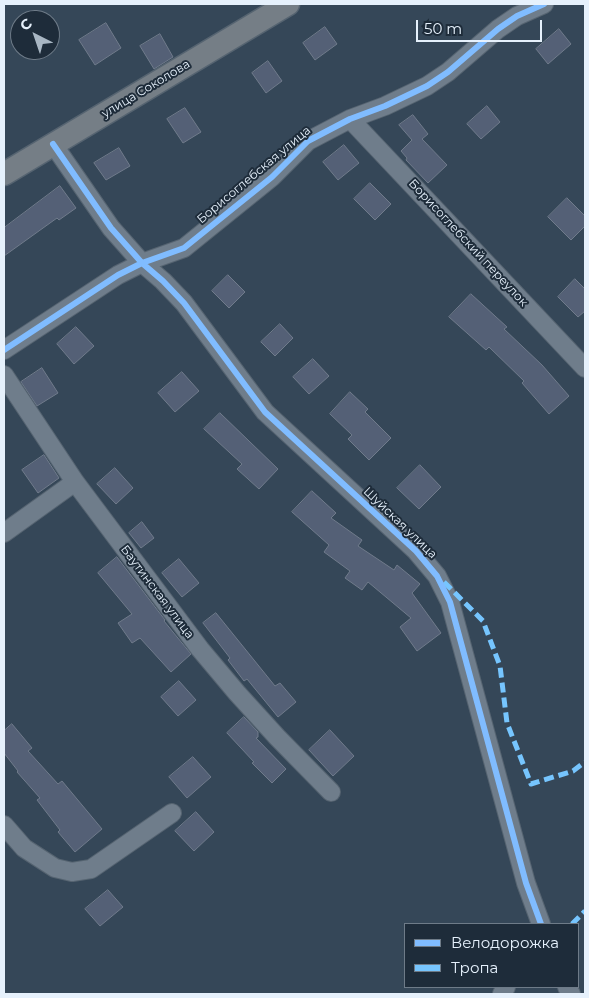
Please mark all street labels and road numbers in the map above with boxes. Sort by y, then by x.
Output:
street label: улица Соколова [99,57,193,121]
street label: Борисоглебская улица [194,123,314,227]
street label: Борисоглебский переулок [405,177,531,309]
street label: Шуйская улица [360,484,440,562]
street label: Баутинская улица [117,543,197,641]

